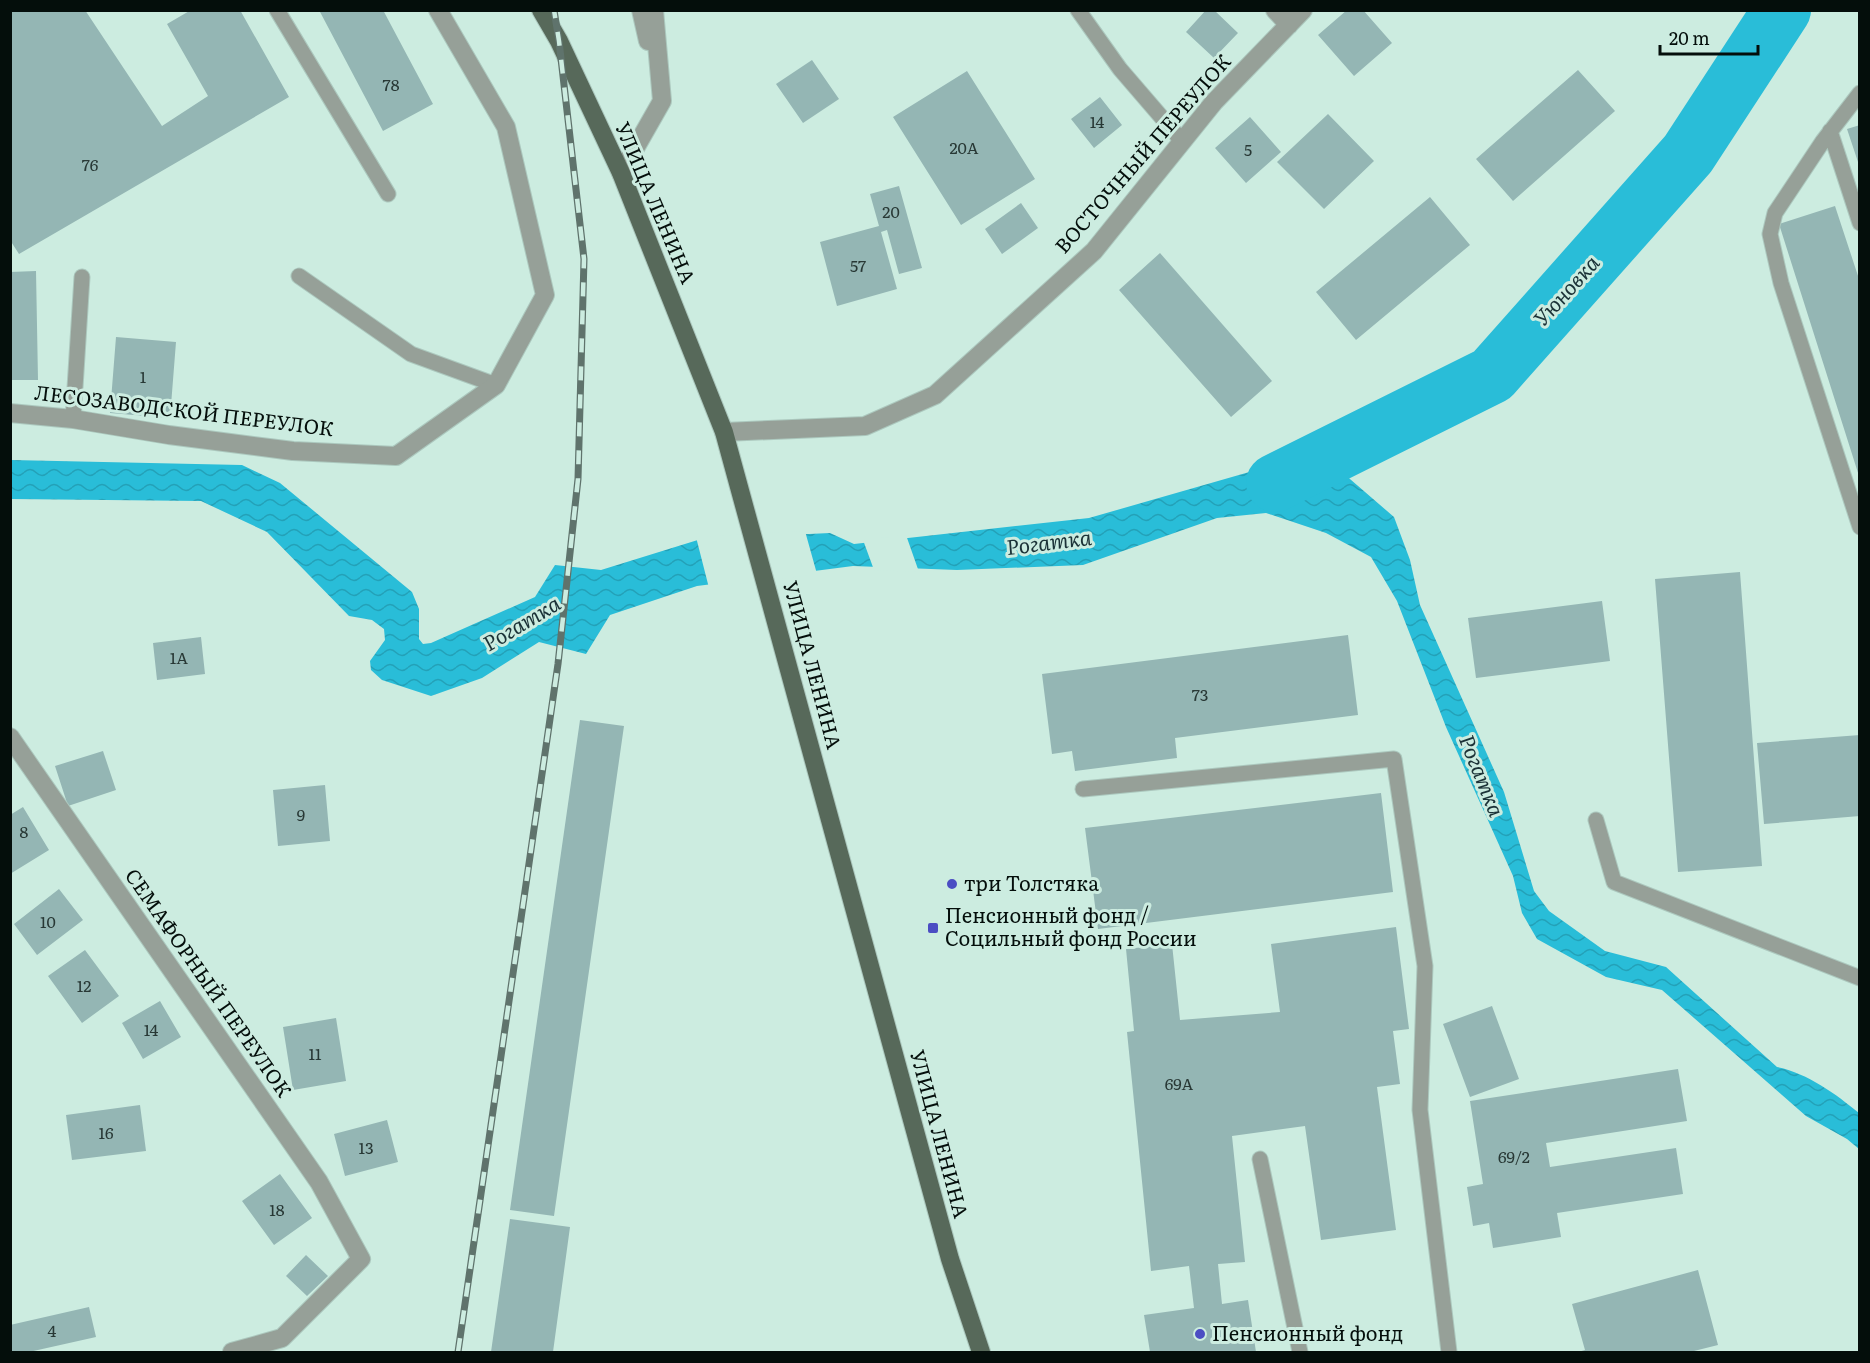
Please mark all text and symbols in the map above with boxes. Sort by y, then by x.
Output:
scale bar [1660,18,1758,56]
text: 20 m [1669,24,1710,51]
street label: ВОСТОЧНЫЙ ПЕРЕУЛОК [1046,46,1237,259]
house number: 78 [383,72,400,96]
house number: 14 [1090,109,1105,133]
street label: УЛИЦА ЛЕНИНА [609,117,705,288]
house number: 20А [949,135,979,159]
house number: 5 [1244,137,1252,161]
house number: 76 [82,152,99,176]
house number: 20 [882,199,900,223]
water label: Уюновка [1525,247,1605,331]
house number: 57 [850,253,866,277]
house number: 1 [140,364,147,388]
street label: ЛЕСОЗАВОДСКОЙ ПЕРЕУЛОК [33,376,336,442]
water label: Рогатка [1004,520,1093,561]
street label: УЛИЦА ЛЕНИНА [777,577,851,752]
water label: Рогатка [476,586,565,657]
house number: 1А [170,645,188,669]
house number: 73 [1192,682,1208,706]
water label: Рогатка [1453,729,1514,821]
house number: 9 [297,802,305,826]
house number: 8 [20,819,29,843]
street label: СЕМАФОРНЫЙ ПЕРЕУЛОК [119,862,300,1103]
place label: три Толстяка [964,867,1099,897]
marker: три Толстяка [945,877,959,891]
place label: Пенсионный фонд / Социльный фонд России [945,899,1197,952]
house number: 10 [40,909,56,933]
marker: Пенсионный фонд / Социльный фонд России [926,921,940,935]
house number: 12 [77,973,91,997]
house number: 14 [144,1017,159,1041]
house number: 11 [308,1041,322,1065]
street label: УЛИЦА ЛЕНИНА [904,1046,978,1221]
house number: 69А [1165,1071,1194,1095]
house number: 16 [98,1120,114,1144]
house number: 13 [358,1135,374,1159]
house number: 69/2 [1498,1144,1530,1168]
house number: 18 [269,1197,285,1221]
place label: Пенсионный фонд [1212,1317,1403,1347]
house number: 4 [48,1318,57,1342]
marker: Пенсионный фонд [1193,1327,1207,1341]

